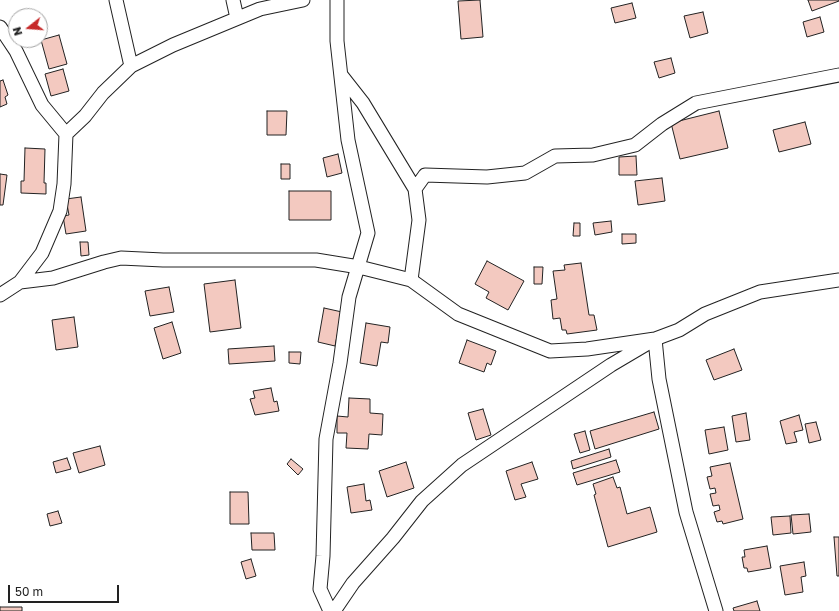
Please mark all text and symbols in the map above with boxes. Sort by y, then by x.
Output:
north arrow [8,8,48,48]
text: N [10,25,24,37]
scale bar [10,577,121,603]
text: 50 m [15,584,43,599]

